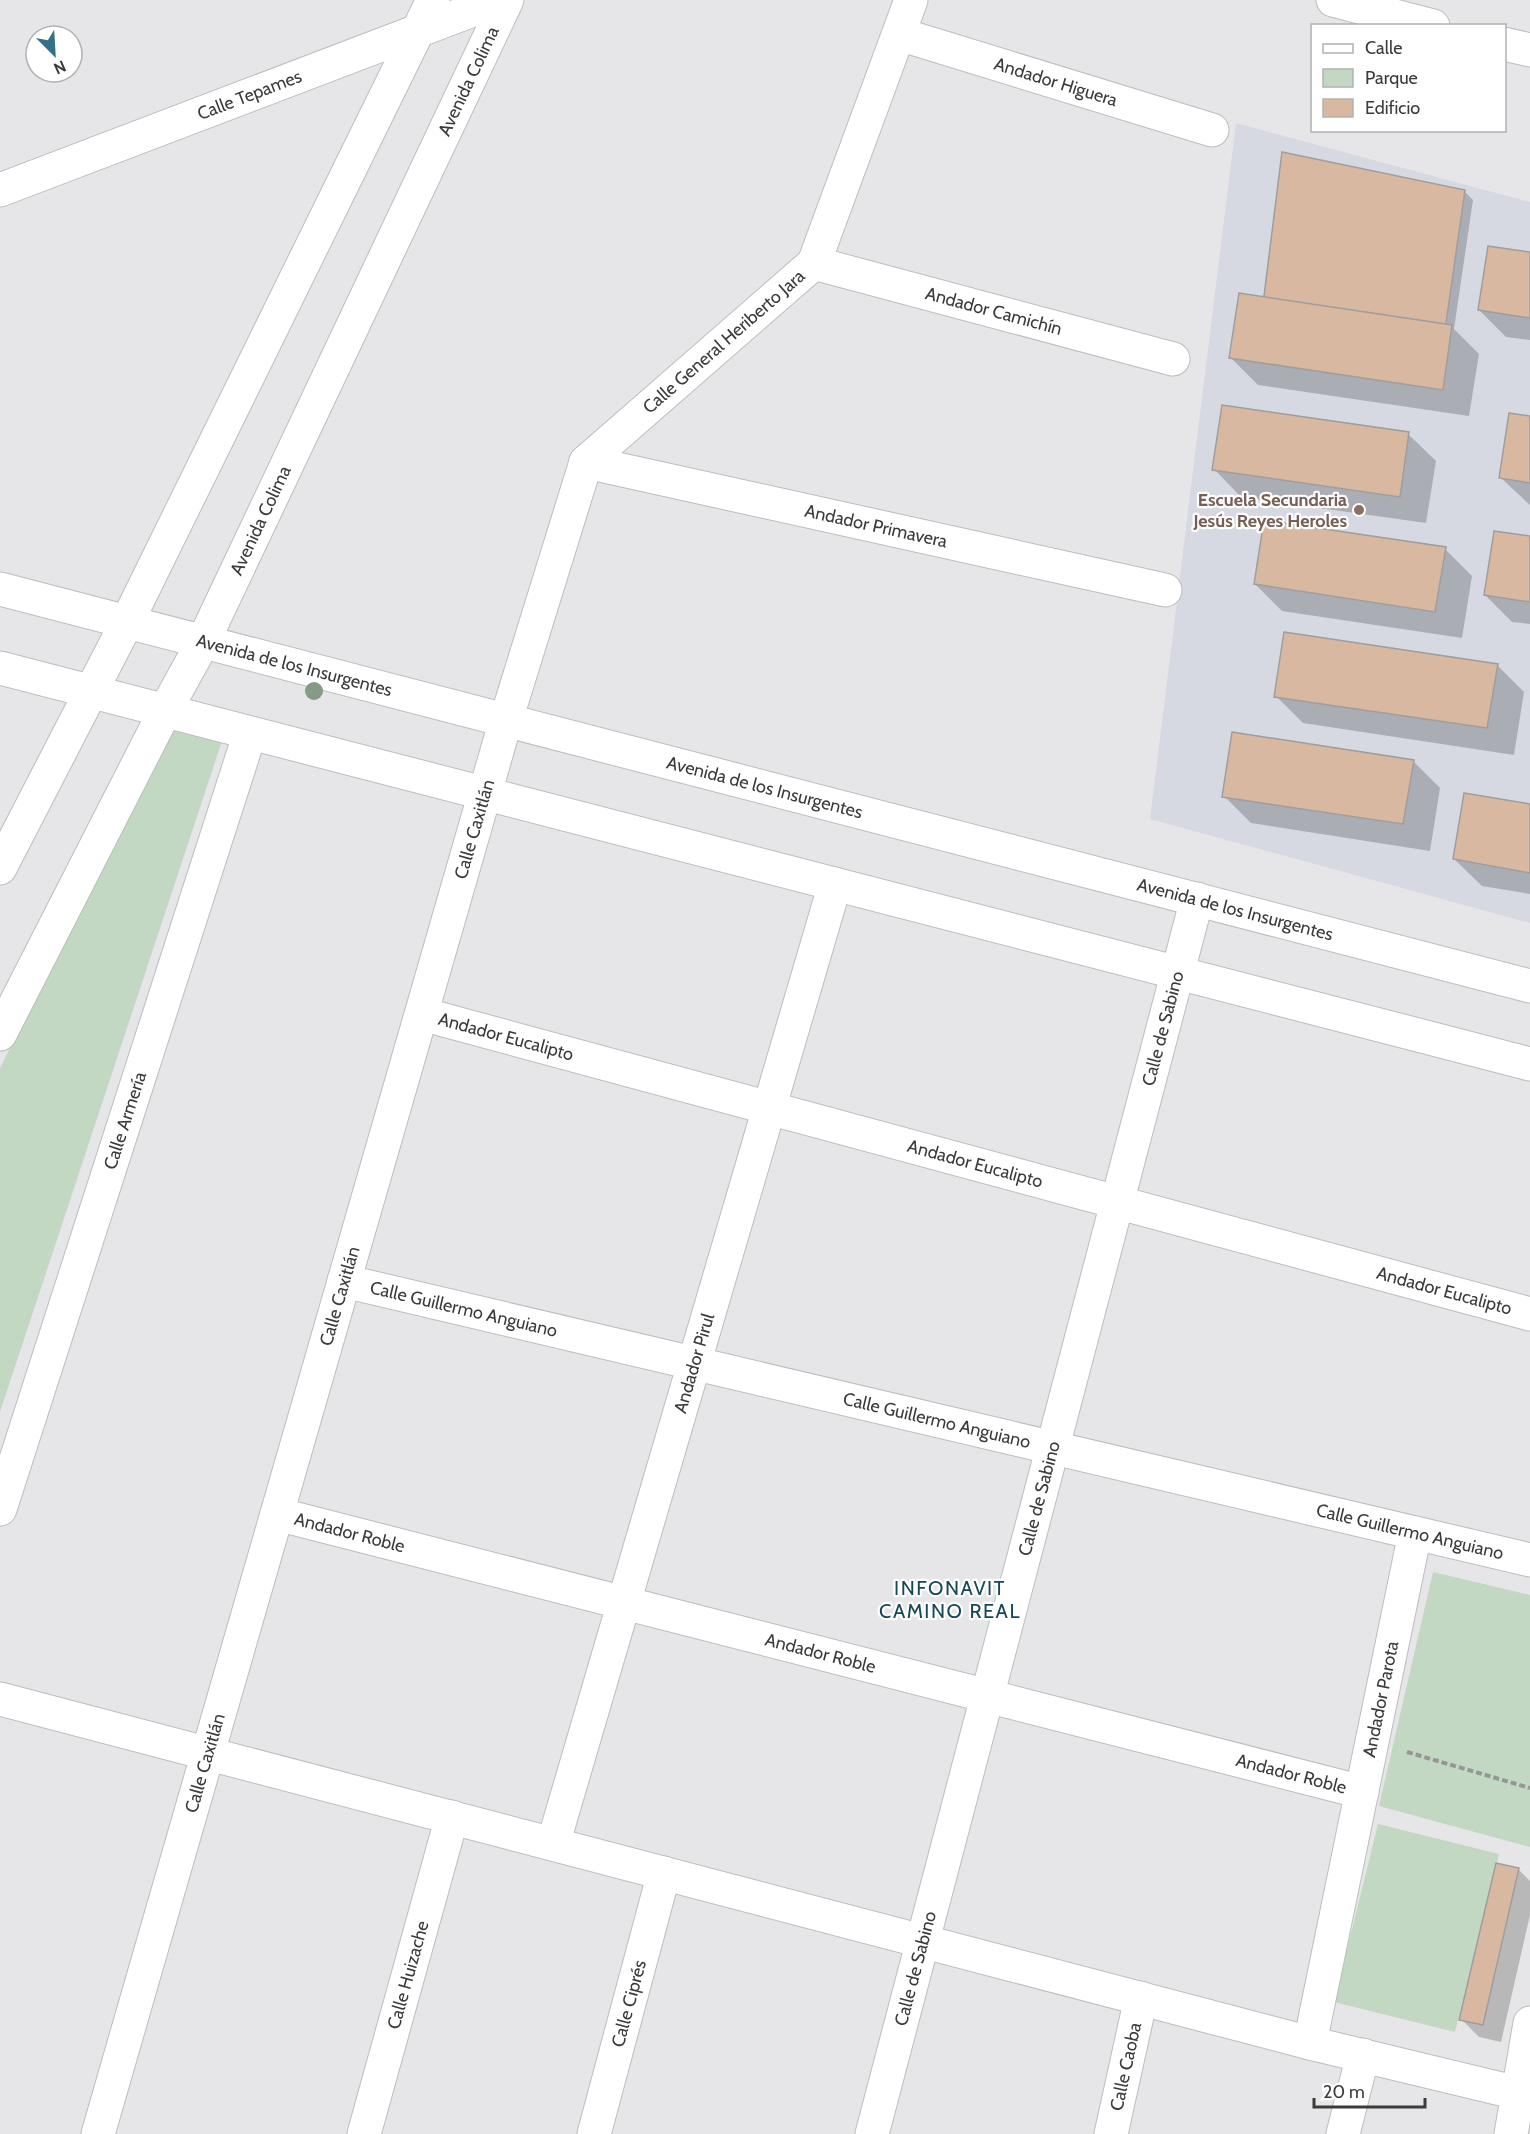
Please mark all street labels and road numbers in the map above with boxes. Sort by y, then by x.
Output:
street label: Avenida Colima [433,23,504,139]
street label: Andador Higuera [992,53,1120,111]
street label: Calle Tepames [194,65,305,125]
street label: Calle General Heriberto Jara [638,265,810,418]
street label: Andador Camichín [923,282,1064,340]
street label: Avenida Colima [225,462,296,579]
street label: Andador Primavera [803,500,950,553]
street label: Avenida de los Insurgentes [194,629,395,701]
street label: Avenida de los Insurgentes [664,751,865,823]
street label: Calle Caxitlán [450,777,499,882]
street label: Avenida de los Insurgentes [1135,874,1335,945]
street label: Calle de Sabino [1137,969,1189,1088]
street label: Andador Eucalipto [436,1008,576,1066]
street label: Calle Armería [99,1069,151,1172]
street label: Andador Eucalipto [905,1135,1045,1193]
street label: Calle Caxitlán [315,1244,365,1349]
street label: Andador Eucalipto [1374,1262,1514,1320]
street label: Calle Guillermo Anguiano [368,1276,560,1342]
street label: Andador Pirul [669,1310,719,1416]
street label: Calle Guillermo Anguiano [841,1388,1033,1453]
street label: Calle de Sabino [1014,1439,1065,1558]
street label: Calle Guillermo Anguiano [1314,1499,1506,1564]
street label: Andador Roble [292,1508,407,1557]
street label: Andador Roble [763,1629,878,1678]
street label: Andador Parota [1358,1639,1404,1759]
street label: Calle Caxitlán [180,1711,230,1815]
street label: Andador Roble [1234,1749,1349,1799]
street label: Calle de Sabino [890,1909,941,2028]
street label: Calle Huizache [383,1918,434,2032]
street label: Calle Ciprés [607,1958,651,2049]
street label: Calle Caoba [1105,2020,1146,2113]

